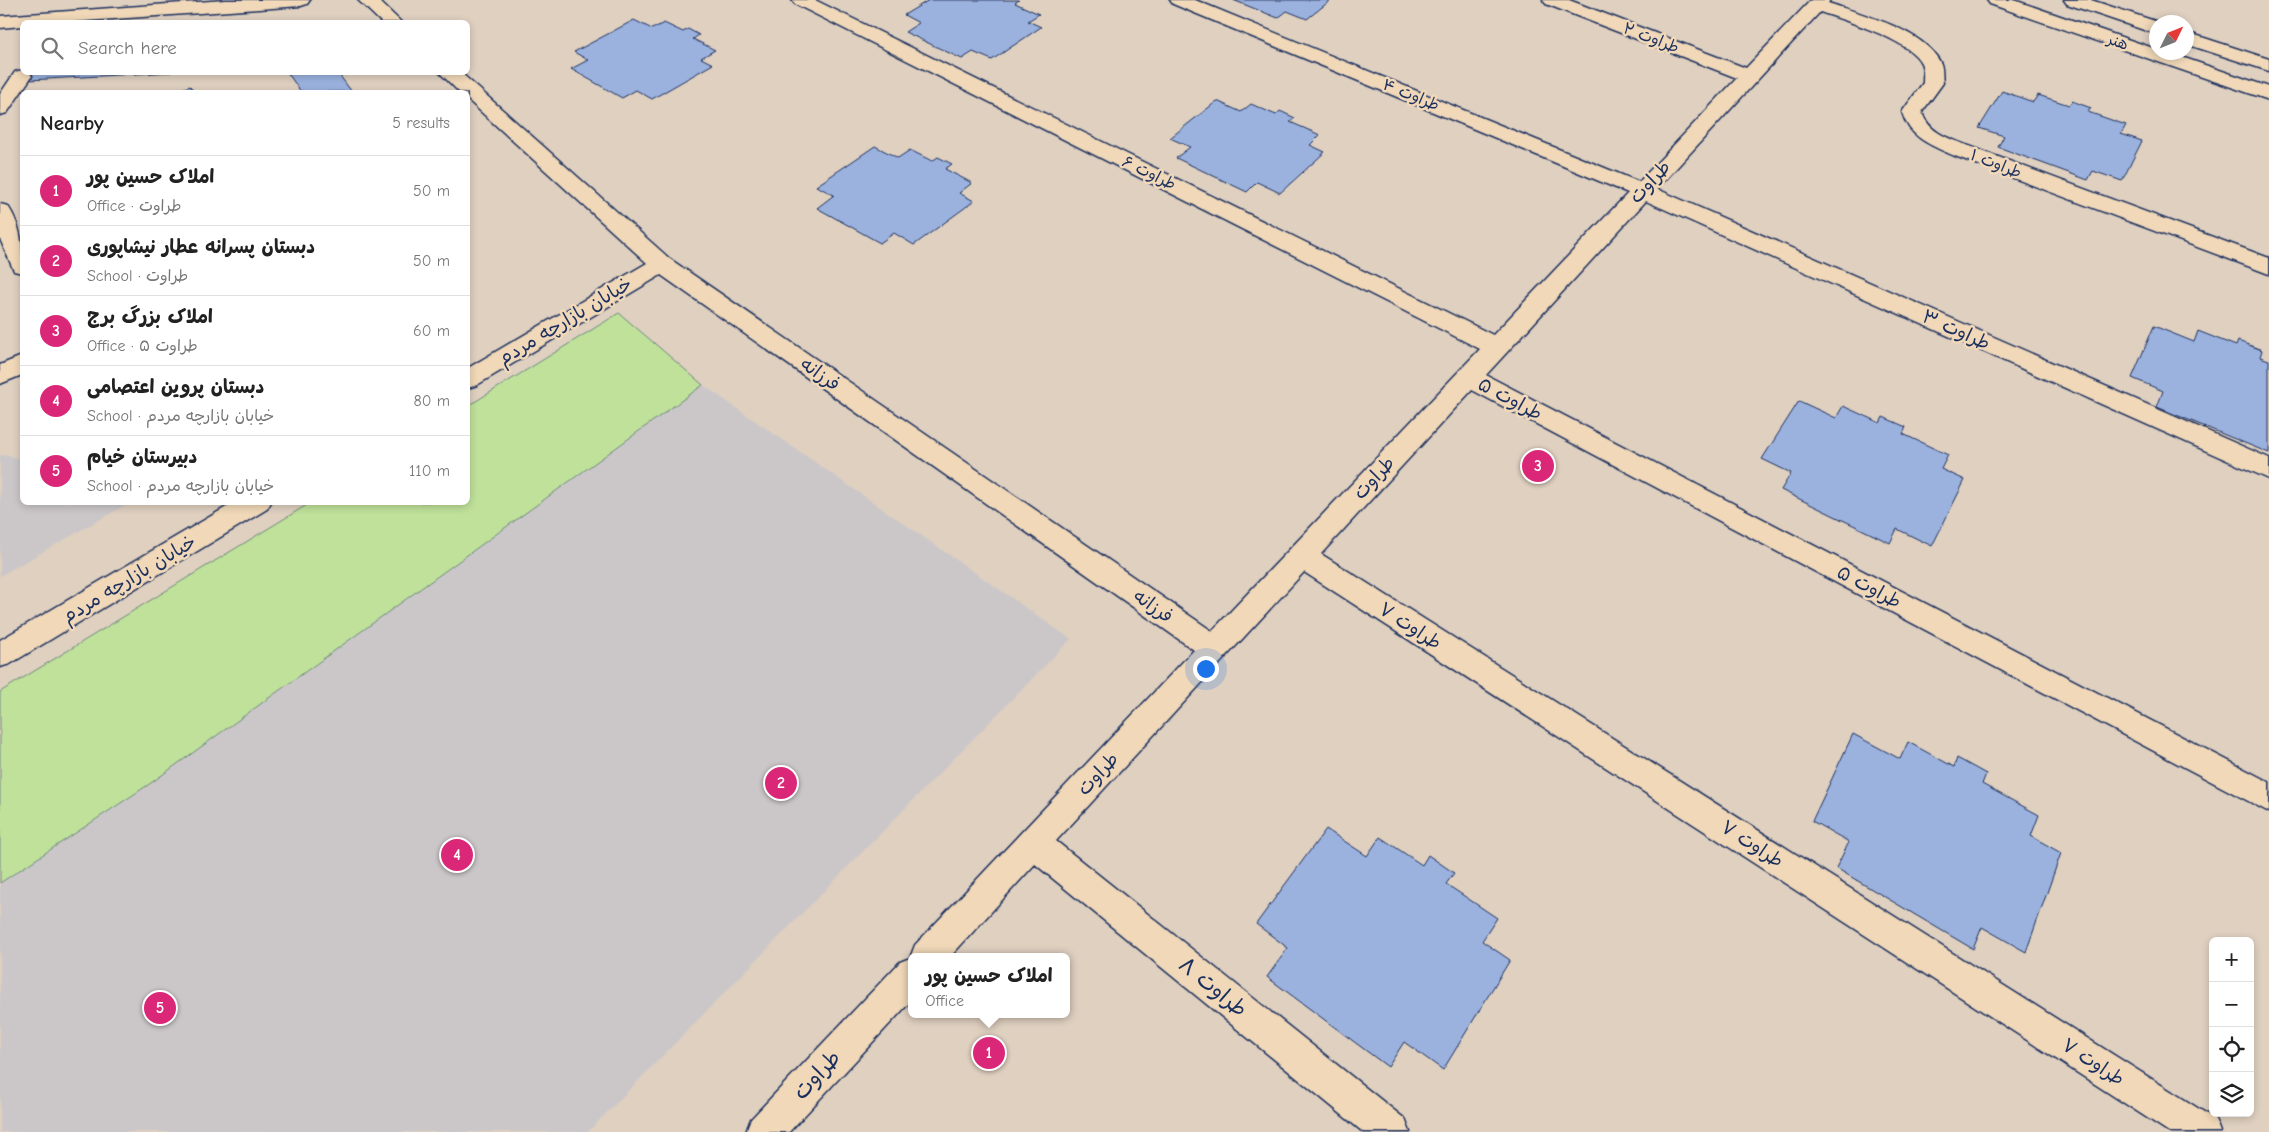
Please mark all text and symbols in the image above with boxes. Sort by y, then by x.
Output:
north arrow [2149,15,2194,60]
street label: طراوت ۲ [1621,19,1681,57]
search box [20,20,470,75]
street label: هنر [2103,29,2131,54]
icon: search [38,34,66,62]
text: Search here [78,37,177,59]
street label: طراوت ۴ [1380,75,1442,115]
text: Nearby [40,111,104,135]
text: 5 results [392,114,450,132]
street label: طراوت ۱ [1968,146,2024,182]
street label: طراوت ۶ [1119,152,1179,194]
street label: طراوت [1625,156,1675,208]
text: املاک حسین پور [87,166,214,188]
text: 1 [53,182,59,200]
text: 50 m [413,182,450,200]
text: Office · طراوت [87,197,181,215]
text: دبستان پسرانه عطار نیشاپوری [87,236,315,258]
text: 2 [52,252,60,270]
text: 50 m [413,252,450,270]
text: School · طراوت [87,267,188,285]
street label: خیابان بازارچه مردم [494,272,637,372]
street label: طراوت ۳ [1919,305,1993,355]
text: املاک بزرگ برج [87,306,213,328]
text: 3 [52,322,60,340]
text: 60 m [413,322,450,340]
text: Office · طراوت ۵ [87,337,198,355]
street label: فرزانه [796,352,844,396]
street label: طراوت ۵ [1474,373,1546,425]
text: دبستان پروین اعتصامی [87,376,264,398]
text: 4 [52,392,60,410]
text: 80 m [413,392,450,410]
text: School · خیابان بازارچه مردم [87,407,274,425]
text: دبیرستان خیام [87,446,197,468]
pin: 3 [1522,447,1554,485]
street label: طراوت [1349,452,1399,504]
text: 5 [52,462,60,480]
text: 110 m [409,462,450,480]
text: School · خیابان بازارچه مردم [87,477,274,495]
street label: خیابان بازارچه مردم [58,530,201,630]
street label: طراوت ۵ [1833,561,1905,613]
street label: فرزانه [1129,584,1177,628]
street label: طراوت ۷ [1375,598,1445,654]
your location [1193,656,1219,682]
street label: طراوت [1073,748,1123,800]
pin: 2 [765,764,797,802]
street label: طراوت ۷ [1717,816,1787,872]
pin: 4 [441,836,473,874]
map controls [2209,937,2254,1117]
button: + [2209,937,2254,982]
street label: طراوت ۸ [1173,951,1253,1023]
popup [908,953,1070,1018]
text: املاک حسین پور [925,965,1053,987]
button: − [2209,982,2254,1027]
pin: 5 [144,989,176,1027]
text: Office [925,992,964,1010]
button: locate [2209,1027,2254,1072]
pin: 1 [973,1034,1005,1072]
street label: طراوت ۷ [2058,1034,2128,1090]
street label: طراوت [788,1045,846,1105]
button: layers [2209,1072,2254,1117]

